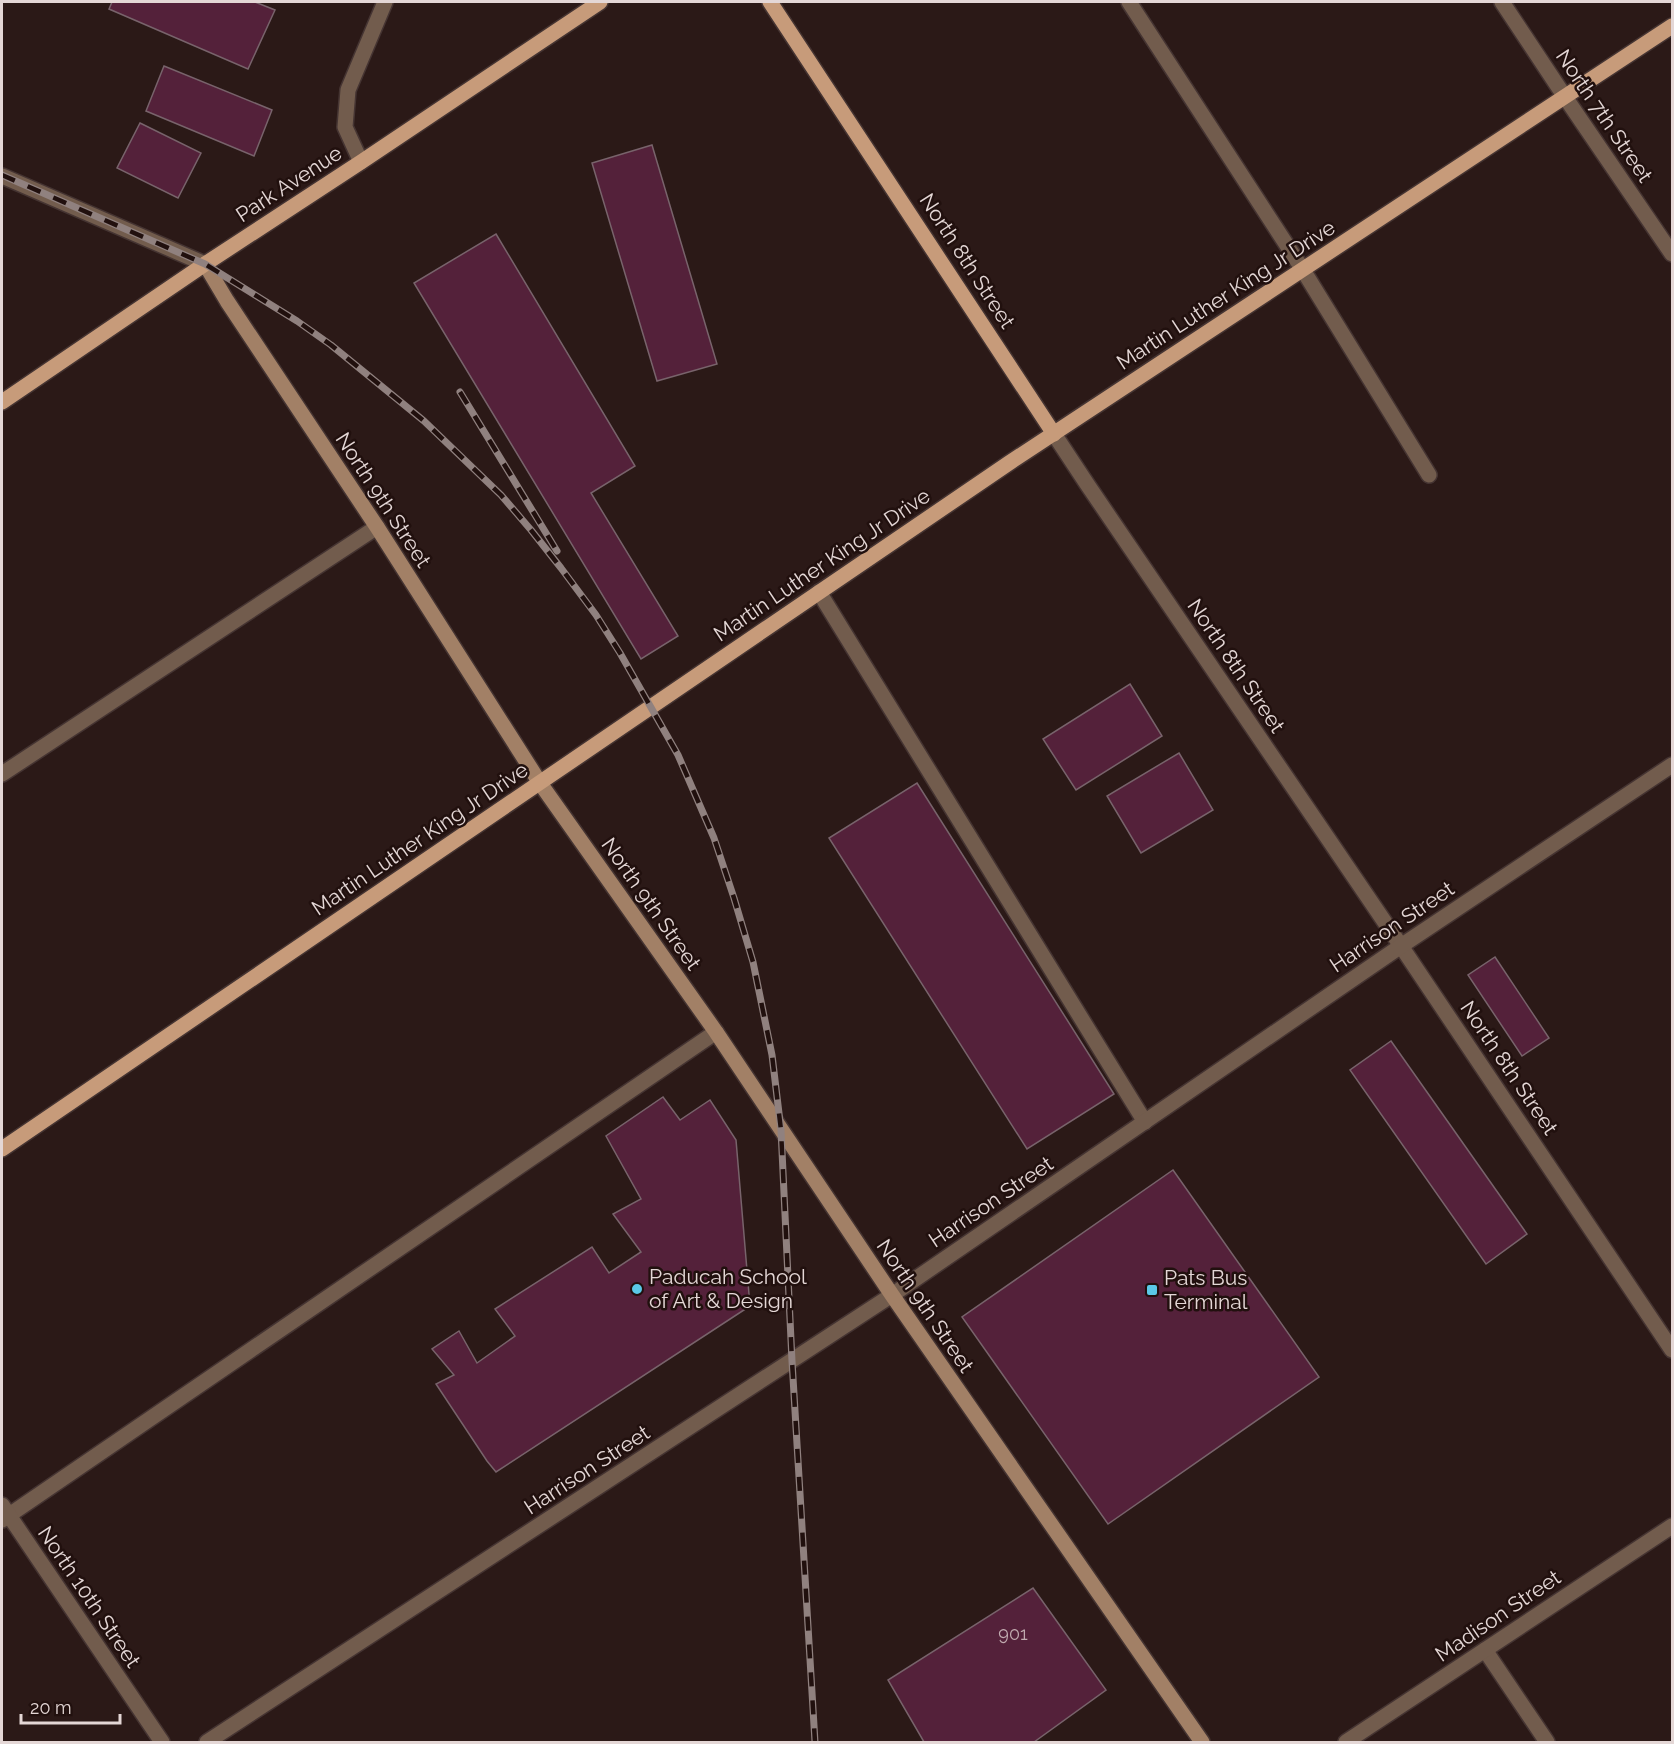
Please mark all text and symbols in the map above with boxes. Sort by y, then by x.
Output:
street label: North 7th Street [1551,45,1658,187]
street label: Park Avenue [231,140,346,227]
street label: North 8th Street [914,189,1020,333]
street label: Martin Luther King Jr Drive [1112,215,1340,375]
street label: North 9th Street [331,428,436,572]
street label: Martin Luther King Jr Drive [709,483,935,646]
street label: North 8th Street [1182,594,1290,737]
street label: Martin Luther King Jr Drive [307,757,533,920]
street label: North 9th Street [597,833,706,975]
street label: Harrison Street [1325,876,1459,977]
street label: North 8th Street [1455,996,1563,1139]
street label: Harrison Street [924,1151,1058,1252]
street label: North 9th Street [872,1234,979,1377]
place label: Paducah School of Art & Design [649,1264,807,1313]
place label: Pats Bus Terminal [1164,1265,1248,1314]
marker: Paducah School of Art & Design [630,1282,644,1296]
marker: Pats Bus Terminal [1145,1283,1159,1297]
street label: Harrison Street [519,1420,654,1519]
street label: North 10th Street [33,1521,146,1672]
street label: Madison Street [1430,1564,1565,1667]
house number: 901 [998,1623,1028,1644]
scale bar [21,1687,120,1725]
text: 20 m [30,1697,72,1718]

